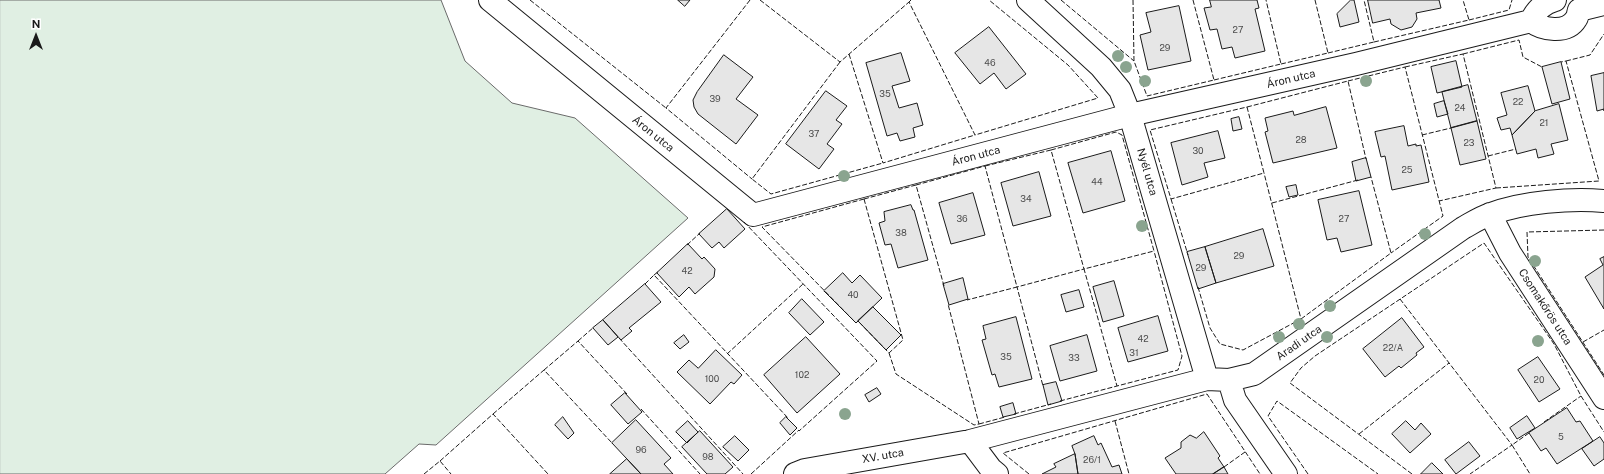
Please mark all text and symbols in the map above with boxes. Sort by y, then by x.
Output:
north arrow [16,16,56,56]
text: N [32,18,40,30]
house number: 27 [1233,25,1243,35]
house number: 29 [1160,43,1170,53]
house number: 46 [984,58,996,68]
street label: Áron utca [1265,67,1317,91]
house number: 35 [879,89,891,99]
house number: 39 [709,94,721,104]
house number: 22 [1513,97,1523,107]
house number: 24 [1454,103,1466,113]
street label: Áron utca [630,113,676,155]
house number: 21 [1539,118,1549,128]
house number: 37 [809,129,819,139]
house number: 28 [1295,135,1307,145]
house number: 23 [1463,138,1475,148]
street label: Áron utca [950,143,1002,169]
house number: 30 [1192,146,1204,156]
street label: Nyél utca [1134,147,1160,197]
house number: 25 [1401,165,1413,175]
house number: 44 [1091,177,1103,187]
house number: 34 [1020,194,1032,204]
house number: 36 [956,214,968,224]
house number: 27 [1339,214,1349,224]
house number: 38 [895,228,907,238]
house number: 29 [1234,251,1244,261]
house number: 29 [1196,263,1206,273]
house number: 42 [681,266,693,276]
street label: Csomakőrös utca [1515,266,1575,348]
house number: 40 [847,290,859,300]
street label: Aradi utca [1274,323,1324,363]
house number: 42 [1137,334,1149,344]
house number: 22/A [1383,343,1403,353]
house number: 31 [1129,348,1139,358]
house number: 35 [1000,352,1012,362]
house number: 33 [1068,353,1080,363]
house number: 102 [795,370,809,380]
house number: 100 [705,374,719,384]
house number: 20 [1534,375,1544,385]
house number: 5 [1558,432,1564,442]
house number: 96 [635,445,647,455]
street label: XV. utca [861,446,905,466]
house number: 98 [702,452,714,462]
house number: 26/1 [1083,455,1101,465]

